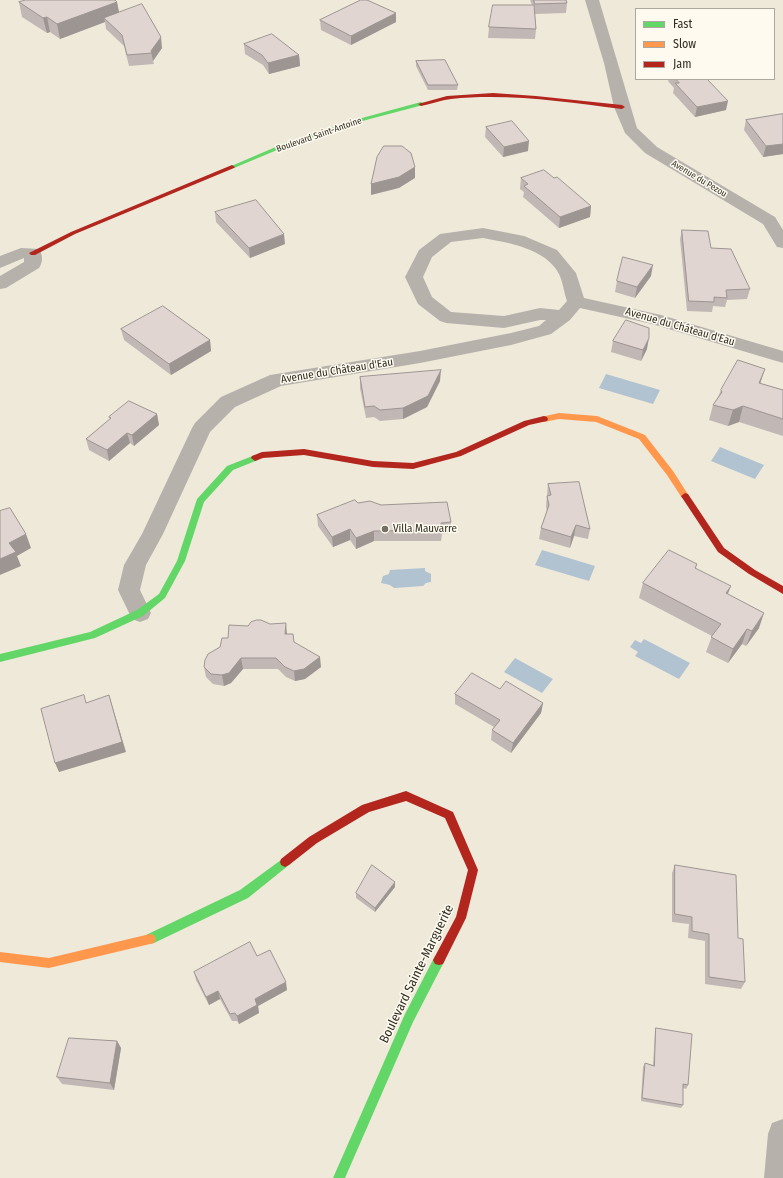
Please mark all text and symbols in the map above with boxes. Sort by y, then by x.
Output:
legend [635,8,775,80]
text: Fast [673,17,692,31]
text: Slow [673,37,696,51]
text: Jam [673,57,691,71]
street label: Boulevard Saint-Antoine [275,115,363,155]
street label: Avenue du Pezou [669,158,729,200]
street label: Avenue du Château d'Eau [624,305,736,349]
street label: Avenue du Château d'Eau [280,356,394,386]
place label: Villa Mauvarre [393,522,457,536]
marker: Villa Mauvarre [380,524,390,534]
street label: Boulevard Sainte-Marguerite [377,902,457,1046]

